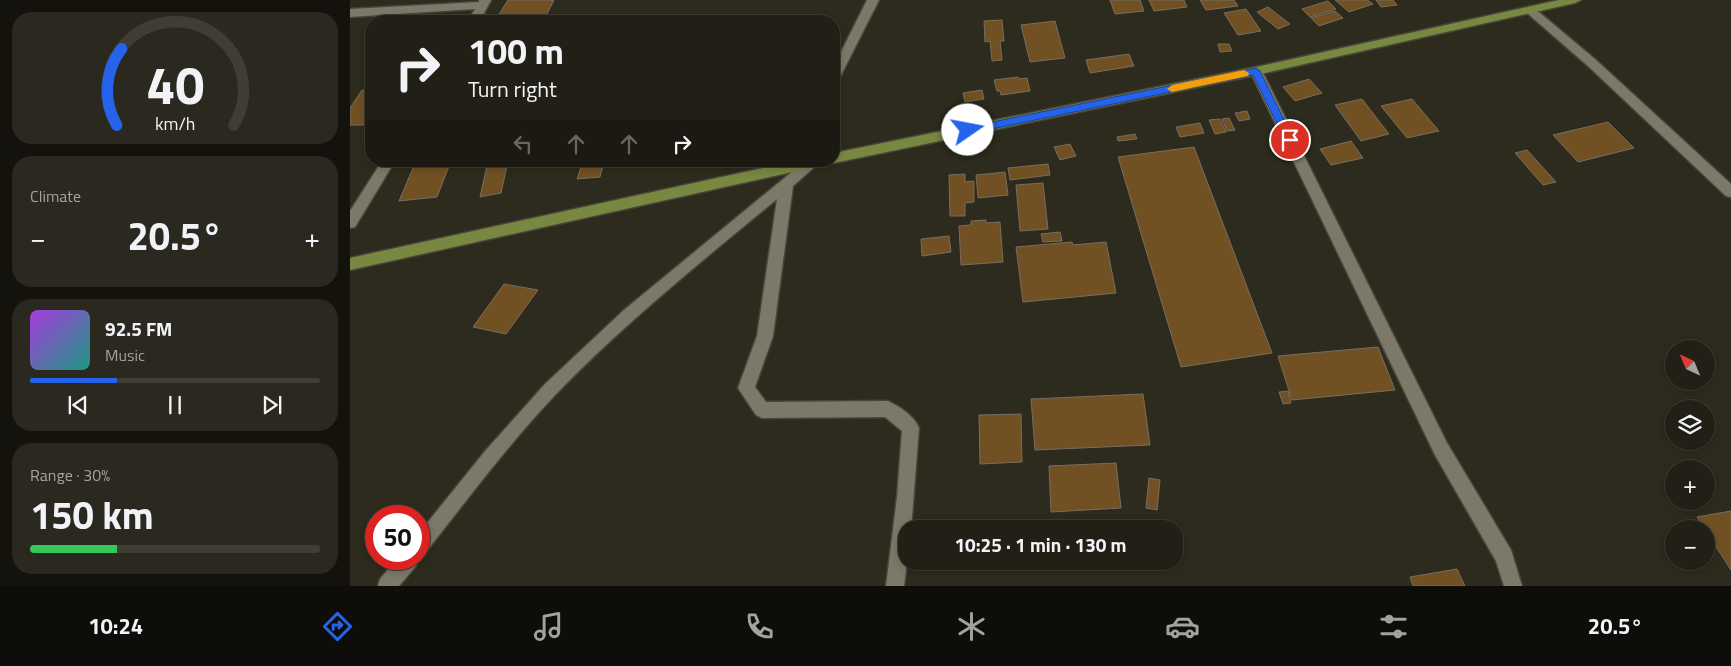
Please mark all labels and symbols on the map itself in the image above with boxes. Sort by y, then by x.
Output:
position arrow [941,103,993,155]
pin [1269,119,1311,161]
north arrow [1665,340,1715,390]
speed limit sign: 50 [365,505,430,570]

